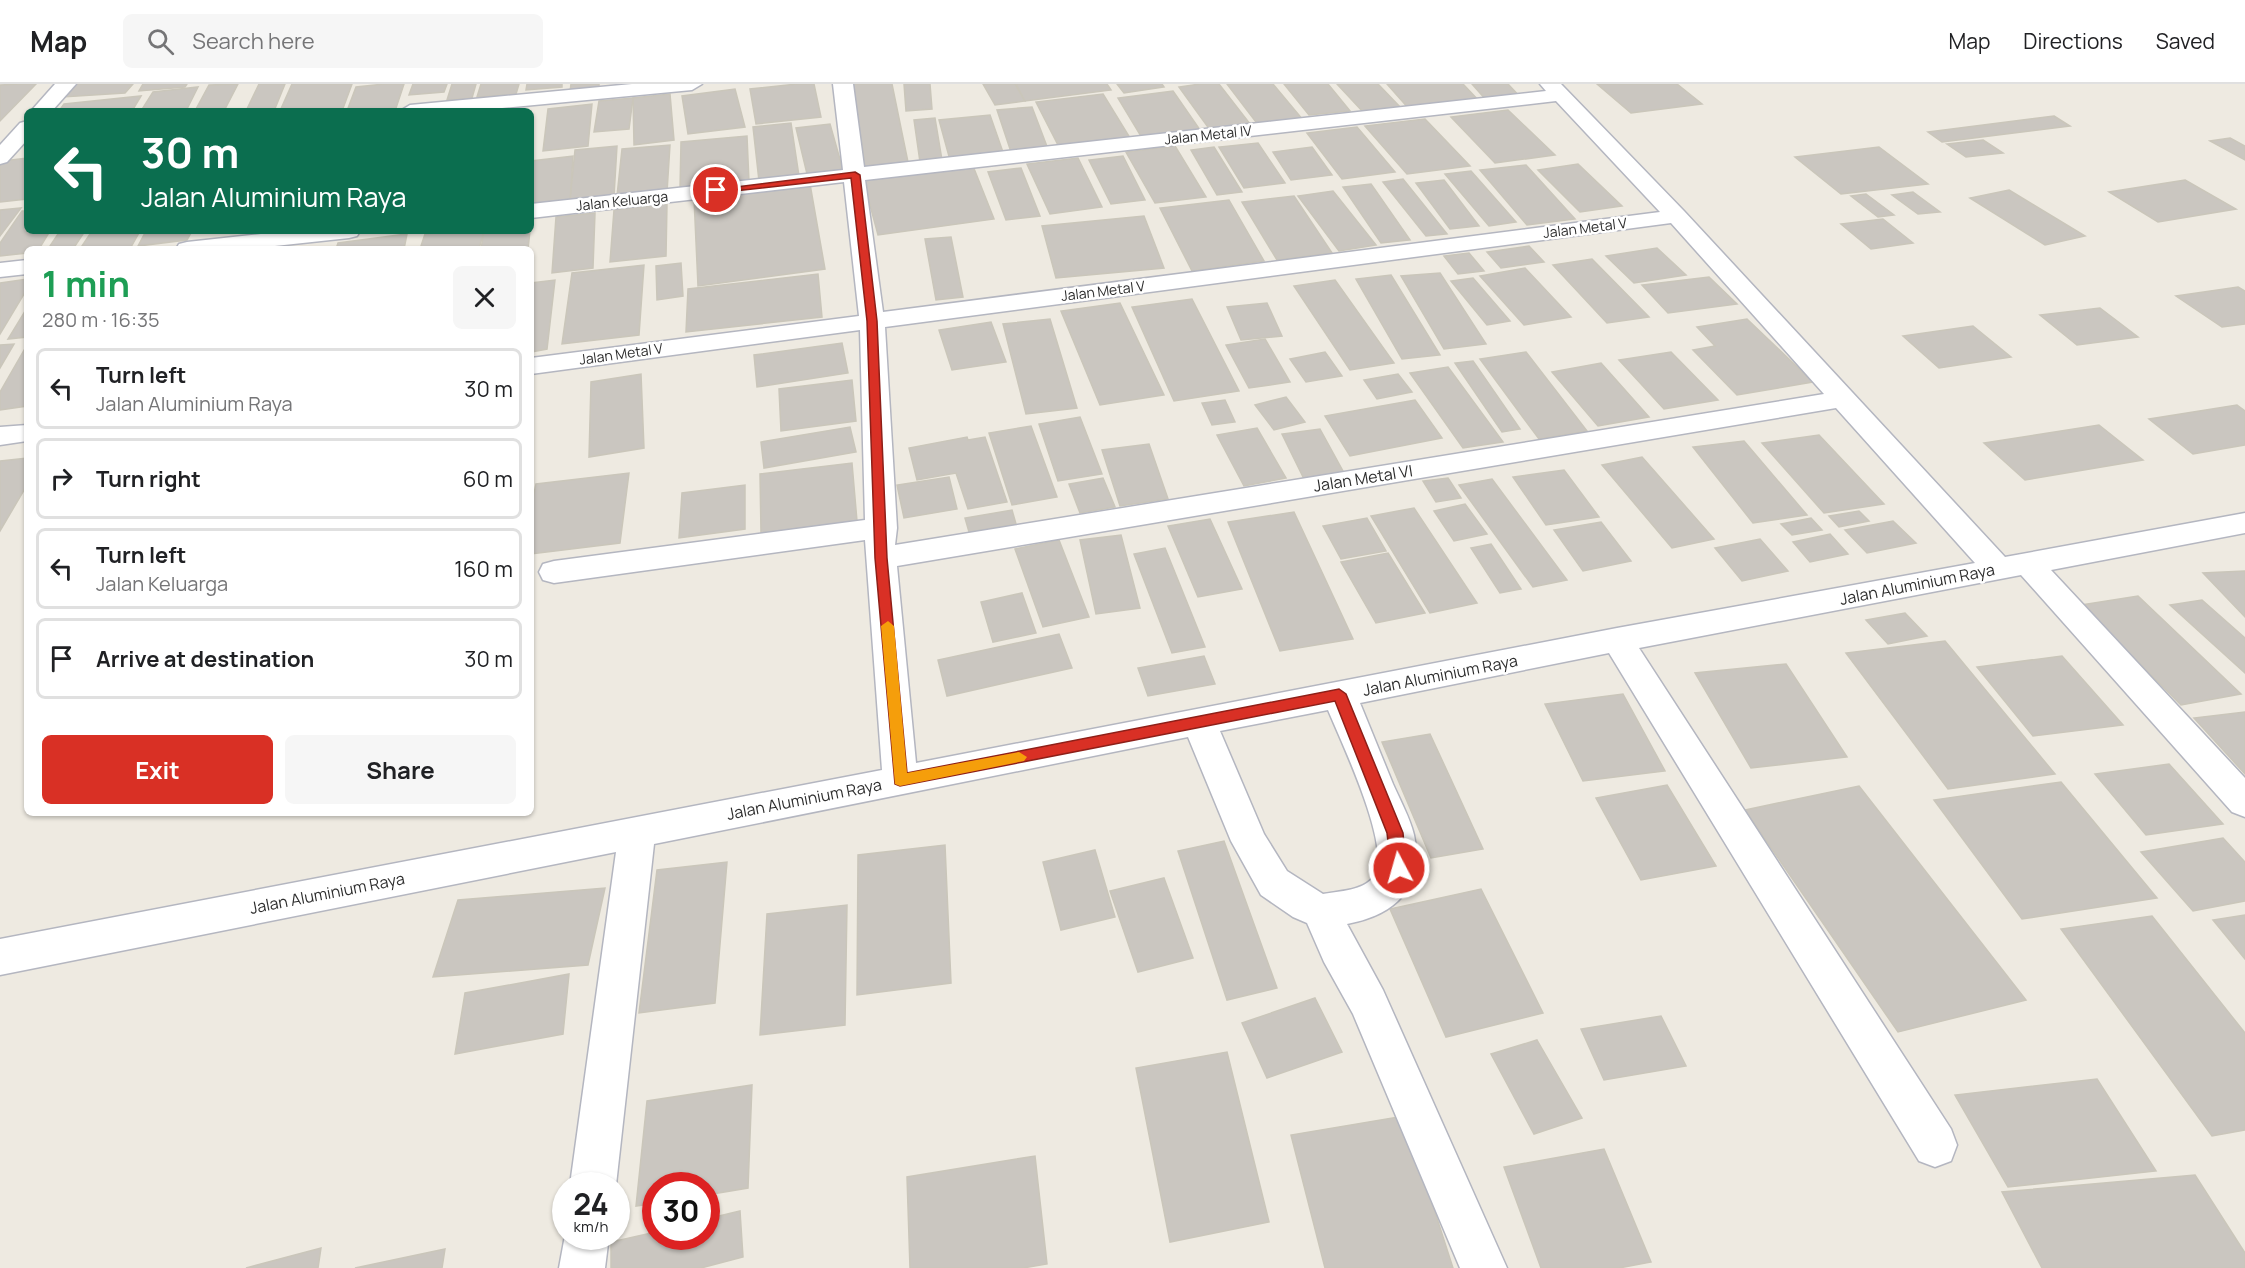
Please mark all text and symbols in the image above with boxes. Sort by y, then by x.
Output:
search box [123,14,543,68]
text: Map [30,22,87,60]
icon: search [144,25,177,58]
text: Search here [192,26,315,56]
text: Map [1949,27,1990,55]
text: Directions [2023,27,2123,55]
text: Saved [2156,27,2215,55]
street label: Jalan Metal IV [1163,120,1253,149]
text: 30 m [141,123,239,181]
icon: left [42,132,120,210]
pin [690,164,741,215]
icon: arrive [699,173,732,206]
text: Jalan Aluminium Raya [141,178,407,215]
street label: Jalan Keluarga [575,186,669,215]
street label: Jalan Metal V [1542,213,1628,242]
text: 1 min [42,259,130,308]
button: close [453,266,516,329]
street label: Jalan Metal V [1060,276,1146,305]
text: 280 m · 16:35 [42,306,160,333]
street label: Jalan Metal V [578,338,665,369]
text: Turn left [96,360,186,390]
icon: left [45,372,78,405]
text: 30 m [464,374,513,404]
text: Jalan Aluminium Raya [96,390,293,417]
street label: Jalan Metal VI [1312,459,1414,497]
icon: right [45,462,78,495]
text: Turn right [96,464,201,494]
text: 60 m [463,464,513,494]
text: Turn left [96,540,186,570]
icon: left [45,552,78,585]
text: 160 m [454,554,513,584]
street label: Jalan Aluminium Raya [1838,558,1996,610]
text: Jalan Keluarga [96,570,228,597]
icon: arrive [45,642,78,675]
text: Arrive at destination [96,644,314,674]
text: 30 m [464,644,513,674]
street label: Jalan Aluminium Raya [1361,649,1519,701]
button: Exit [42,735,273,804]
button: Share [285,735,516,804]
street label: Jalan Aluminium Raya [725,773,883,825]
position arrow [1367,836,1431,900]
street label: Jalan Aluminium Raya [248,867,406,919]
speed limit sign: 30 [642,1172,720,1250]
text: 24 [573,1183,609,1224]
text: km/h [574,1216,608,1237]

